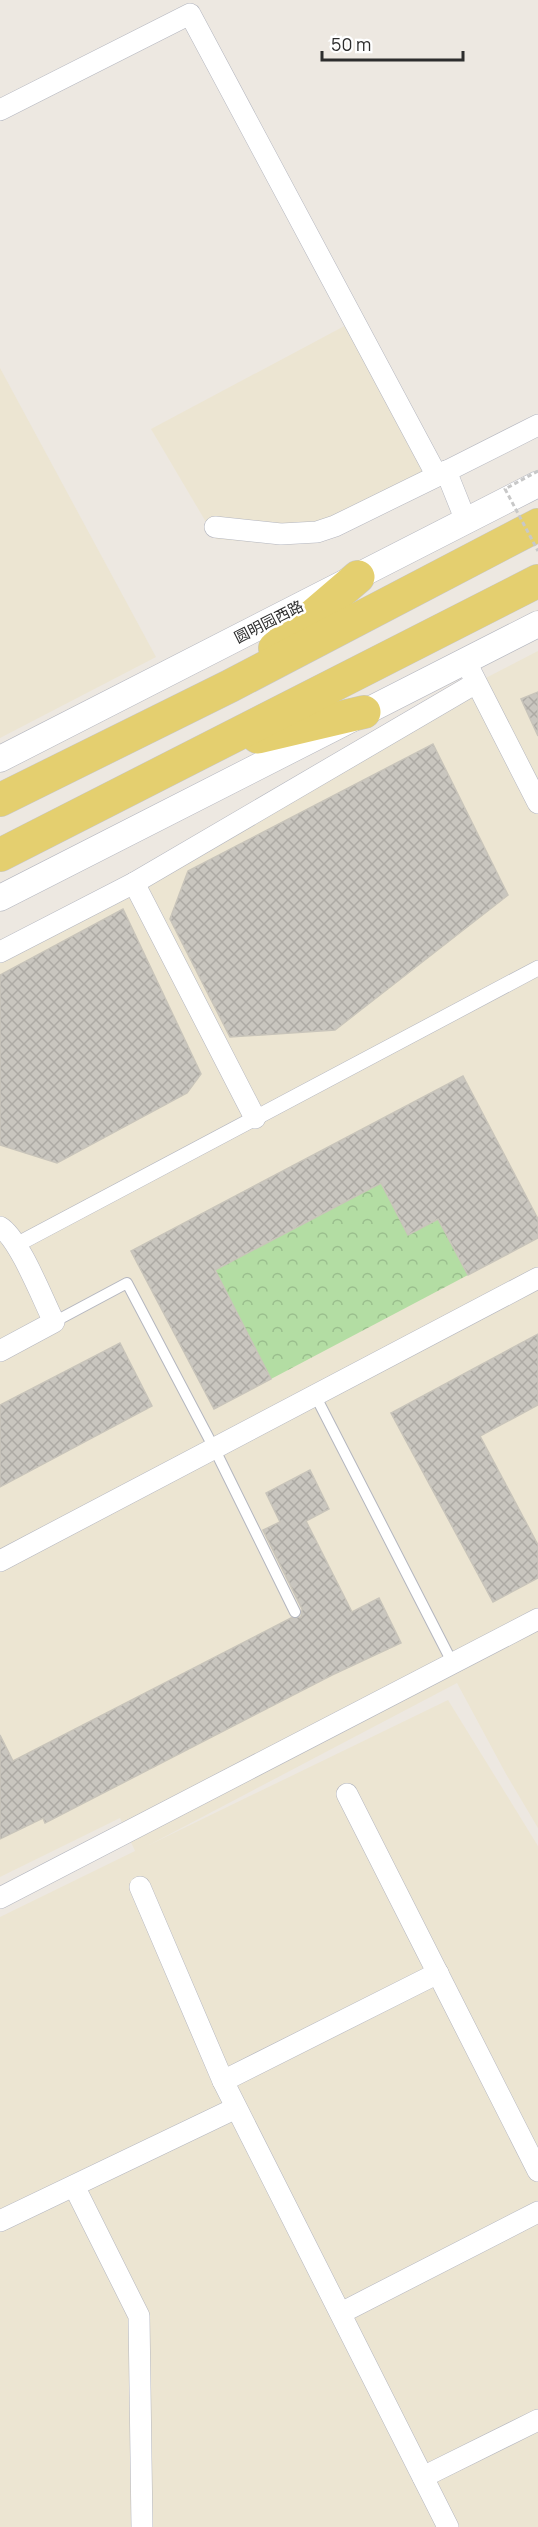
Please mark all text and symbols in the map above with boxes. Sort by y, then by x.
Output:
scale bar [322,24,463,62]
text: 50 m [331,32,371,56]
street label: 圆明园西路 [231,595,307,648]

